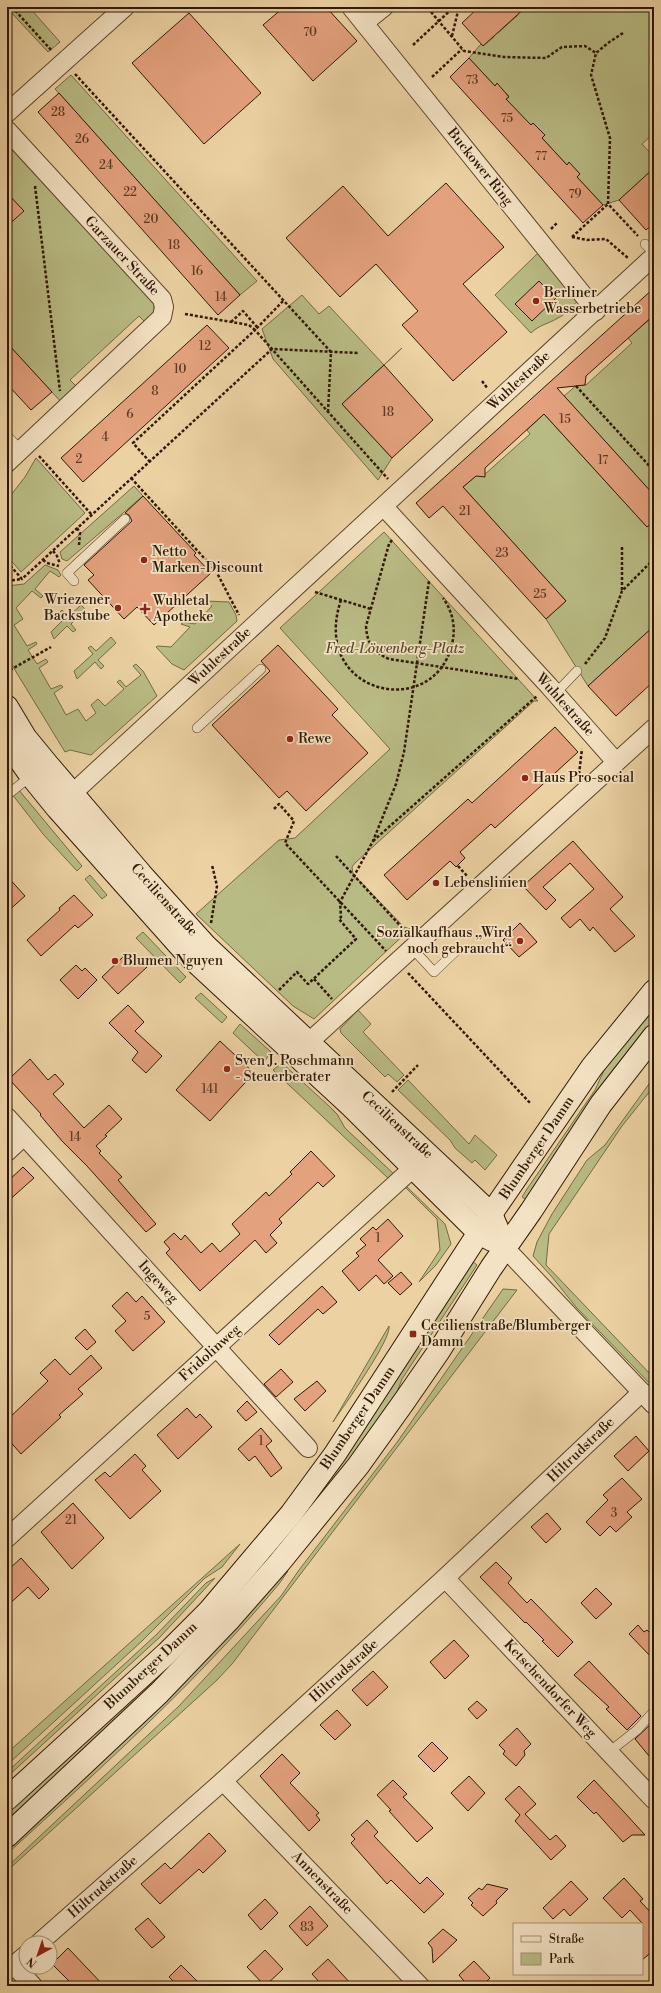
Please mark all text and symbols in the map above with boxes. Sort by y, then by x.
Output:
house number: 70 [303,25,317,40]
house number: 73 [466,73,479,88]
house number: 28 [51,105,65,120]
house number: 75 [501,111,514,126]
street label: Buckower Ring [442,124,517,210]
house number: 26 [75,132,89,147]
house number: 77 [535,149,547,164]
house number: 24 [99,158,113,173]
house number: 22 [123,185,137,200]
house number: 79 [568,187,582,202]
street label: Garzauer Straße [81,212,163,300]
house number: 20 [144,212,158,227]
house number: 18 [168,238,180,253]
house number: 16 [191,264,203,279]
place label: Berliner Wasserbetriebe [543,284,641,318]
house number: 14 [215,290,227,305]
marker: Berliner Wasserbetriebe [531,296,541,306]
house number: 12 [199,339,211,354]
street label: Wuhlestraße [483,347,554,415]
house number: 10 [174,362,186,377]
house number: 8 [151,384,159,399]
house number: 18 [382,405,394,420]
house number: 6 [126,407,134,422]
house number: 15 [559,412,571,427]
house number: 4 [101,430,109,445]
house number: 2 [76,452,83,467]
house number: 17 [598,453,608,468]
house number: 21 [459,504,472,519]
place label: Netto Marken-Discount [152,543,263,577]
house number: 23 [495,546,509,561]
marker: Netto Marken-Discount [139,555,149,565]
house number: 25 [533,587,547,602]
place label: Wriezener Backstube [43,591,110,625]
place label: Wuhletal Apotheke [152,592,213,626]
marker: Wriezener Backstube [113,603,123,613]
marker: Wuhletal Apotheke [140,604,150,614]
street label: Wuhlestraße [184,623,255,691]
park label: Fred-Löwenberg-Platz [325,640,465,658]
street label: Wuhlestraße [531,669,598,740]
place label: Rewe [298,730,331,748]
marker: Rewe [285,734,295,744]
place label: Haus Pro-social [533,769,634,787]
marker: Haus Pro-social [520,773,530,783]
street label: Cecilienstraße [127,860,201,940]
place label: Lebenslinien [444,874,528,892]
marker: Lebenslinien [431,878,441,888]
place label: Sozialkaufhaus „Wird noch gebraucht“ [376,924,512,958]
marker: Sozialkaufhaus „Wird noch gebraucht“ [515,936,525,946]
place label: Blumen Nguyen [122,952,224,970]
marker: Blumen Nguyen [110,956,120,966]
place label: Sven J. Poschmann - Steuerberater [235,1052,355,1086]
marker: Sven J. Poschmann - Steuerberater [222,1064,232,1074]
house number: 141 [201,1082,219,1097]
street label: Cecilienstraße [357,1087,437,1163]
street label: Blumberger Damm [495,1093,578,1204]
house number: 14 [69,1130,81,1145]
house number: 1 [375,1231,381,1246]
street label: Ingeweg [134,1257,182,1308]
house number: 5 [144,1309,151,1324]
place label: Cecilienstraße/Blumberger Damm [421,1317,591,1351]
street label: Fridolinweg [175,1320,245,1385]
marker: Cecilienstraße/Blumberger Damm [408,1329,418,1339]
street label: Blumberger Damm [316,1363,399,1474]
street label: Hiltrudstraße [544,1413,618,1487]
house number: 1 [258,1434,264,1449]
house number: 3 [611,1506,618,1521]
house number: 21 [65,1513,78,1528]
street label: Blumberger Damm [100,1618,201,1714]
street label: Hiltrudstraße [306,1635,382,1707]
street label: Ketschendorfer Weg [500,1636,601,1743]
street label: Annenstraße [287,1847,357,1918]
street label: Hiltrudstraße [64,1852,142,1922]
house number: 83 [300,1920,314,1935]
legend [513,1923,643,1975]
text: Straße [549,1932,584,1947]
north arrow [18,1935,58,1975]
text: Park [549,1952,575,1967]
text: N [24,1954,40,1970]

